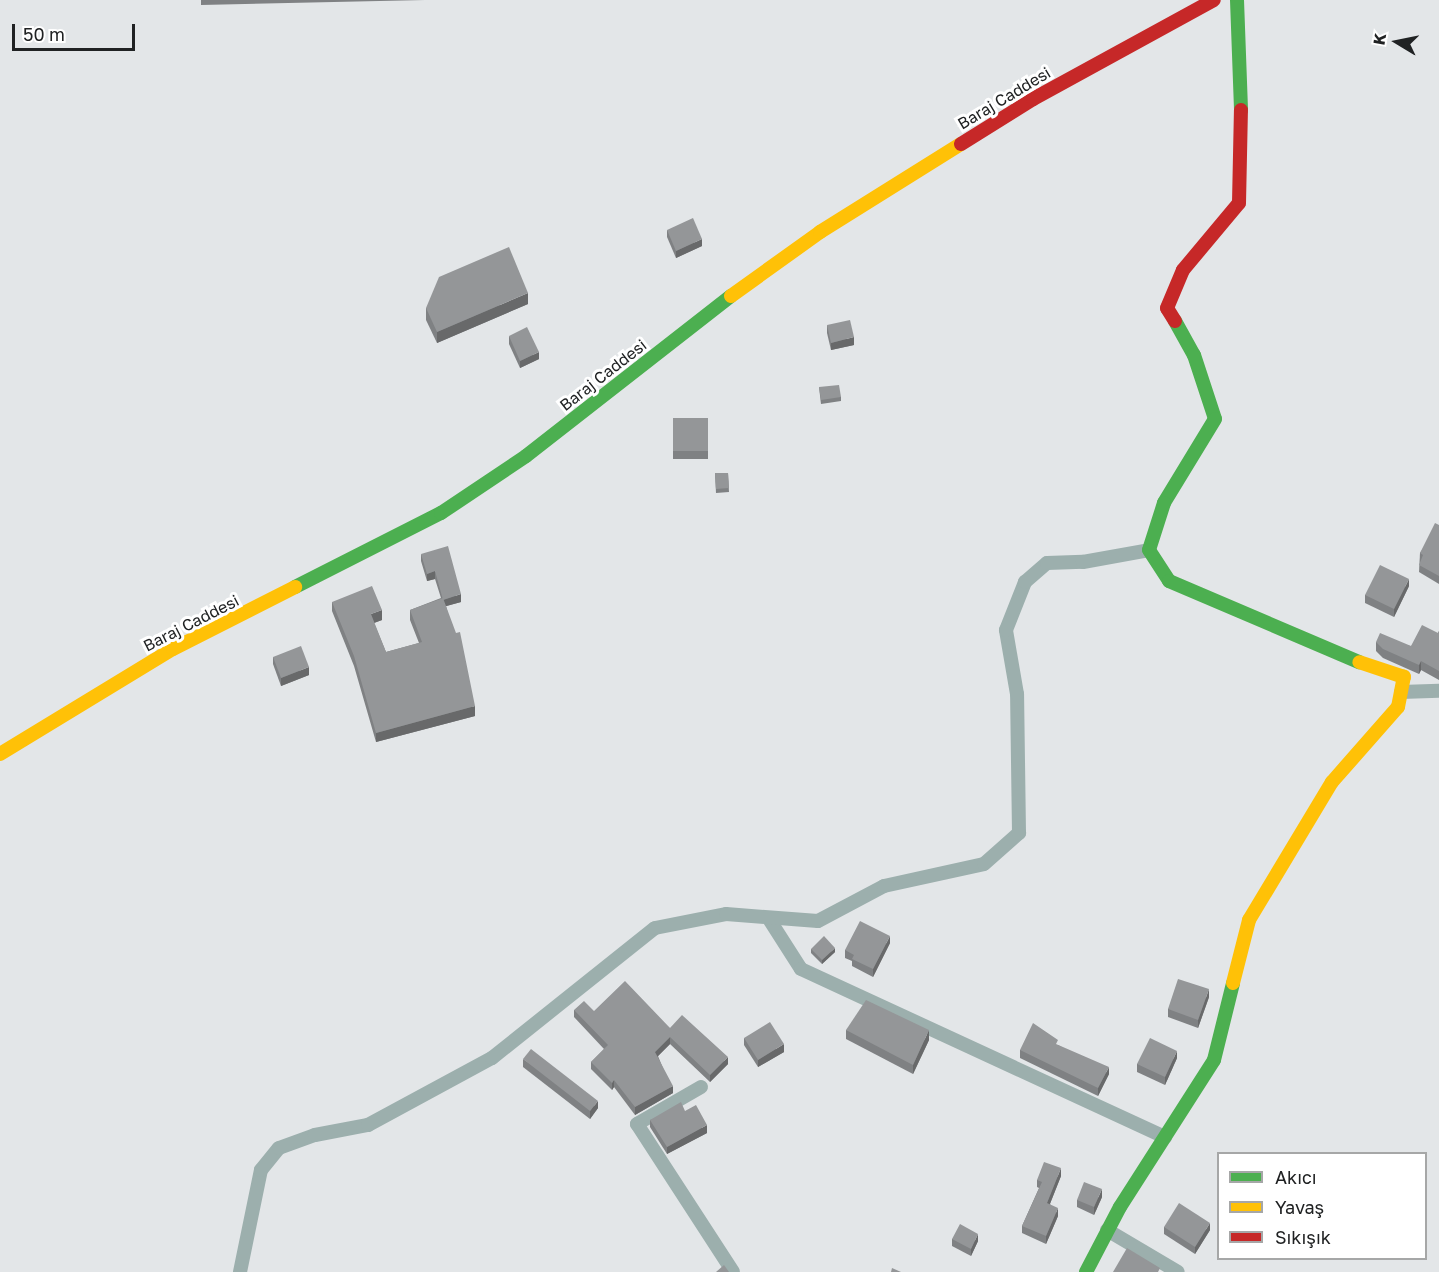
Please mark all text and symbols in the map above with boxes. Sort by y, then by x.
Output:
scale bar [15,12,138,50]
north arrow [1367,12,1427,72]
text: 50 m [23,23,65,45]
text: K [1368,31,1390,46]
street label: Baraj Caddesi [954,63,1054,133]
street label: Baraj Caddesi [556,335,650,415]
street label: Baraj Caddesi [140,591,242,655]
legend [1217,1152,1427,1260]
text: Akıcı [1275,1166,1317,1188]
text: Yavaş [1275,1196,1324,1218]
text: Sıkışık [1275,1226,1331,1248]

